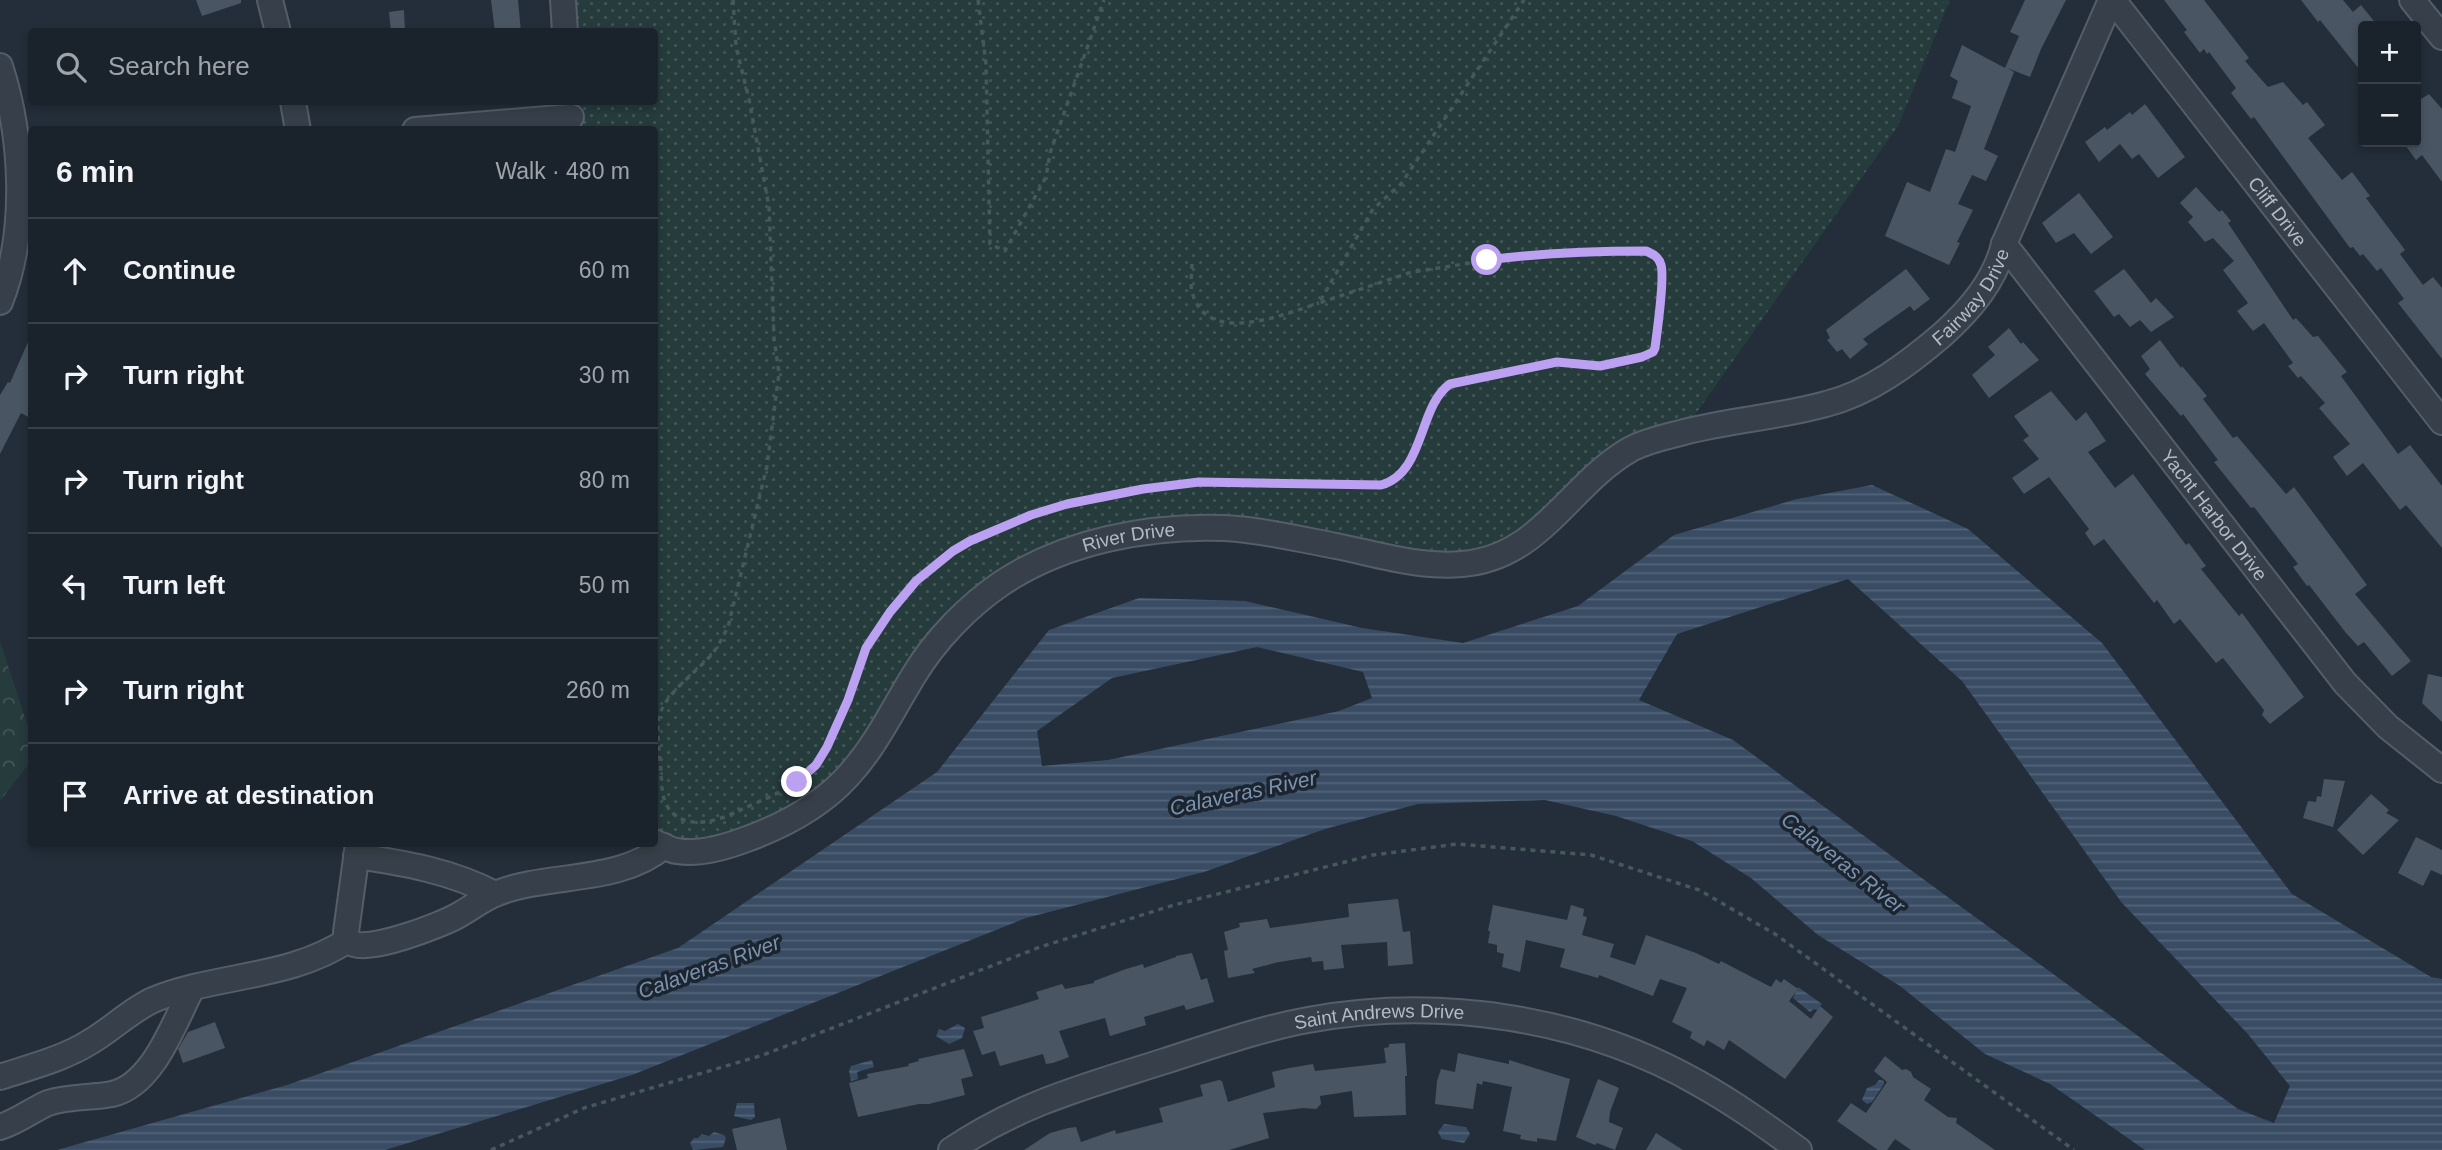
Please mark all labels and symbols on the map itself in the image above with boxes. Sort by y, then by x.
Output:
street label: Cliff Drive [2244,173,2311,250]
route start [1471,244,1502,275]
street label: Fairway Drive [1928,246,2013,350]
street label: Yacht Harbor Drive [2157,445,2271,585]
street label: River Drive [1080,519,1176,556]
route end [781,766,812,797]
water label: Calaveras River [1167,766,1319,819]
water label: Calaveras River [1777,808,1910,918]
water label: Calaveras River [635,930,784,1003]
street label: Saint Andrews Drive [1292,1000,1465,1034]

